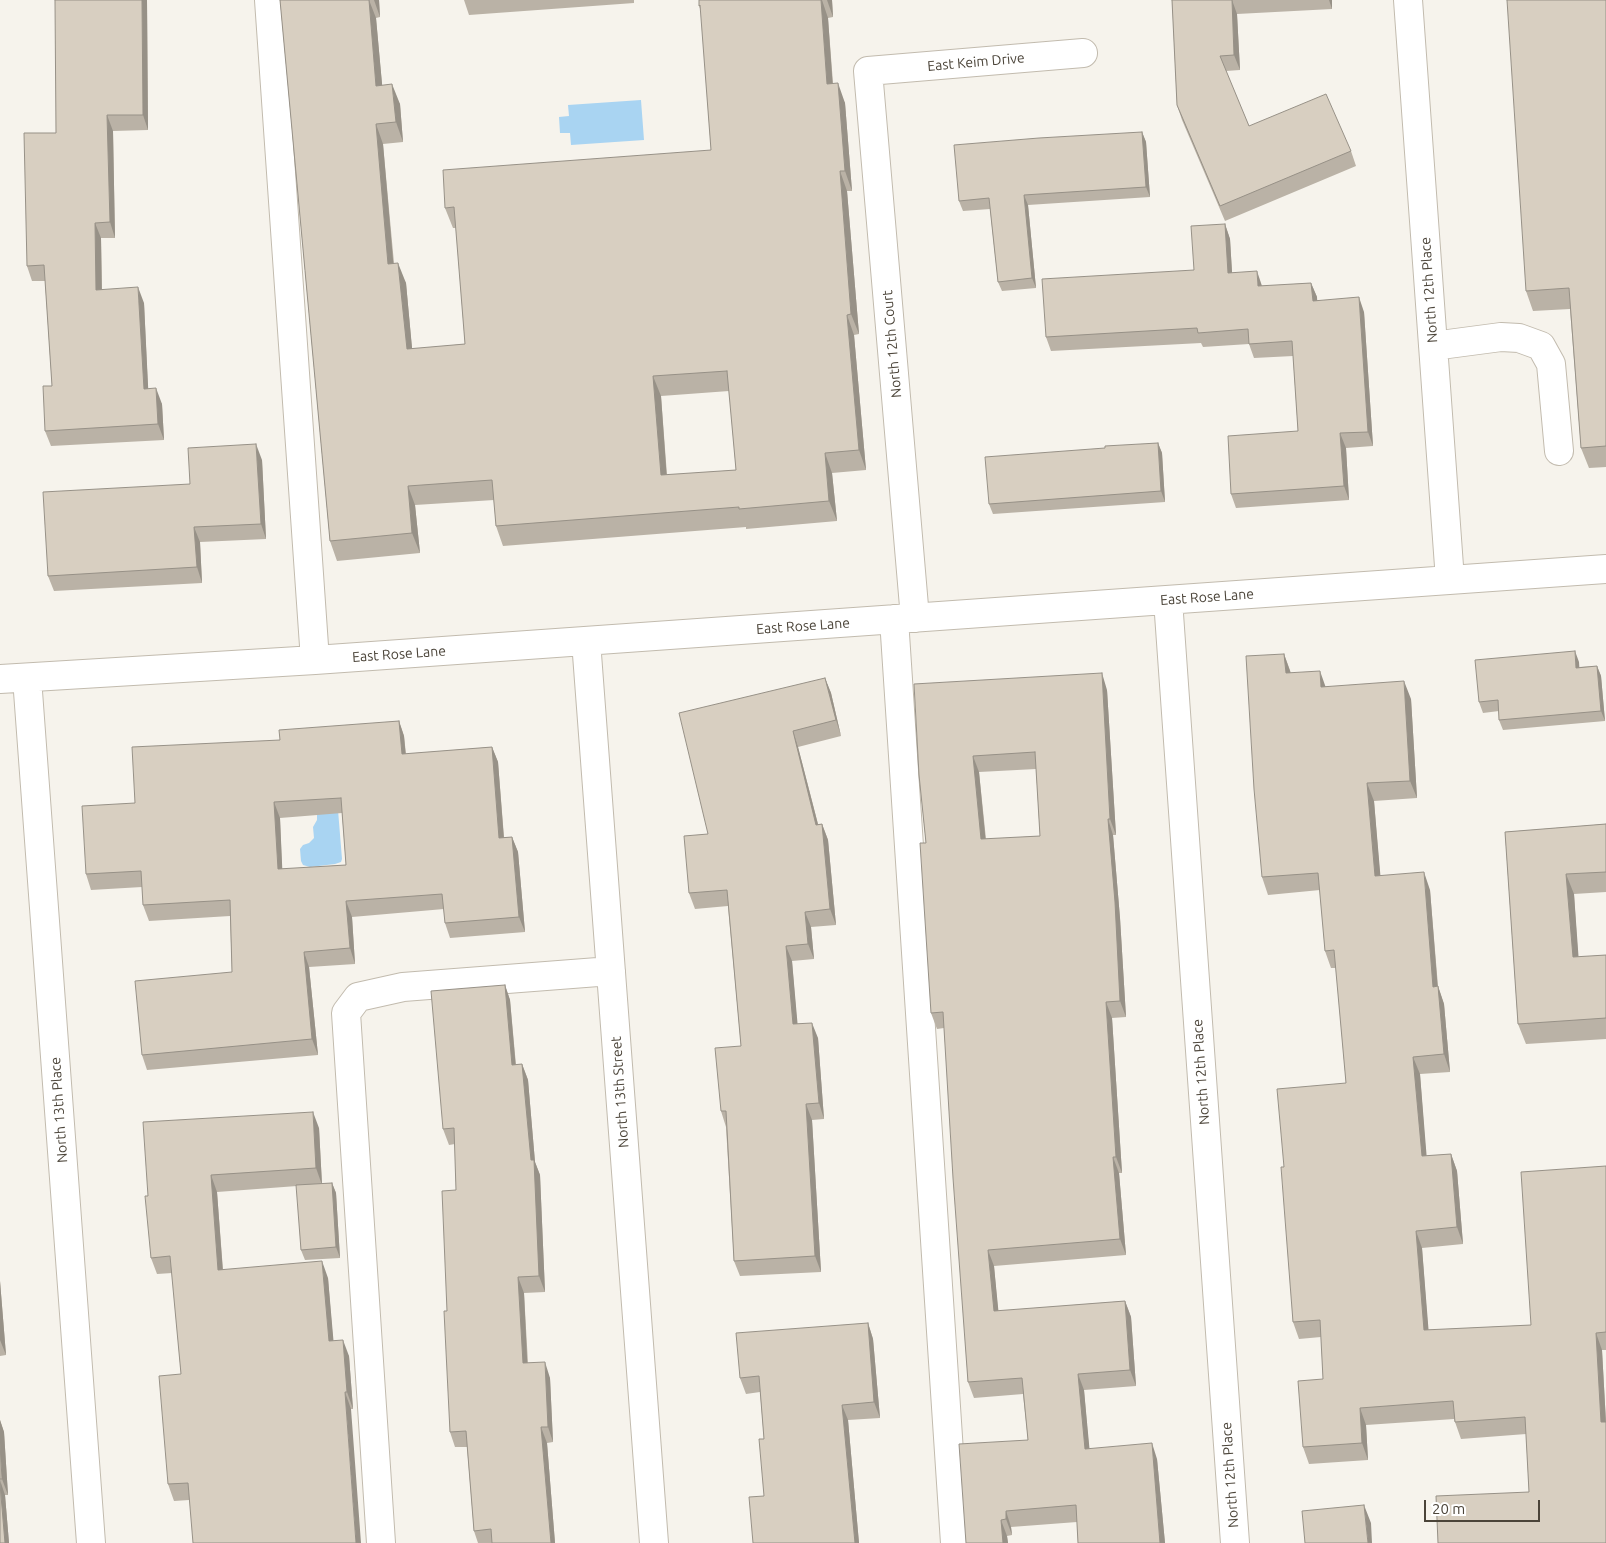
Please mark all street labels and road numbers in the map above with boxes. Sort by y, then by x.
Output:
street label: East Keim Drive [927,49,1025,75]
street label: North 12th Place [1417,236,1441,344]
street label: North 12th Court [879,289,905,399]
street label: East Rose Lane [1160,585,1254,609]
street label: East Rose Lane [756,614,850,638]
street label: East Rose Lane [352,642,446,666]
street label: North 12th Place [1189,1018,1213,1126]
street label: North 13th Street [608,1036,632,1148]
street label: North 13th Place [47,1056,71,1164]
street label: North 12th Place [1218,1421,1242,1529]

